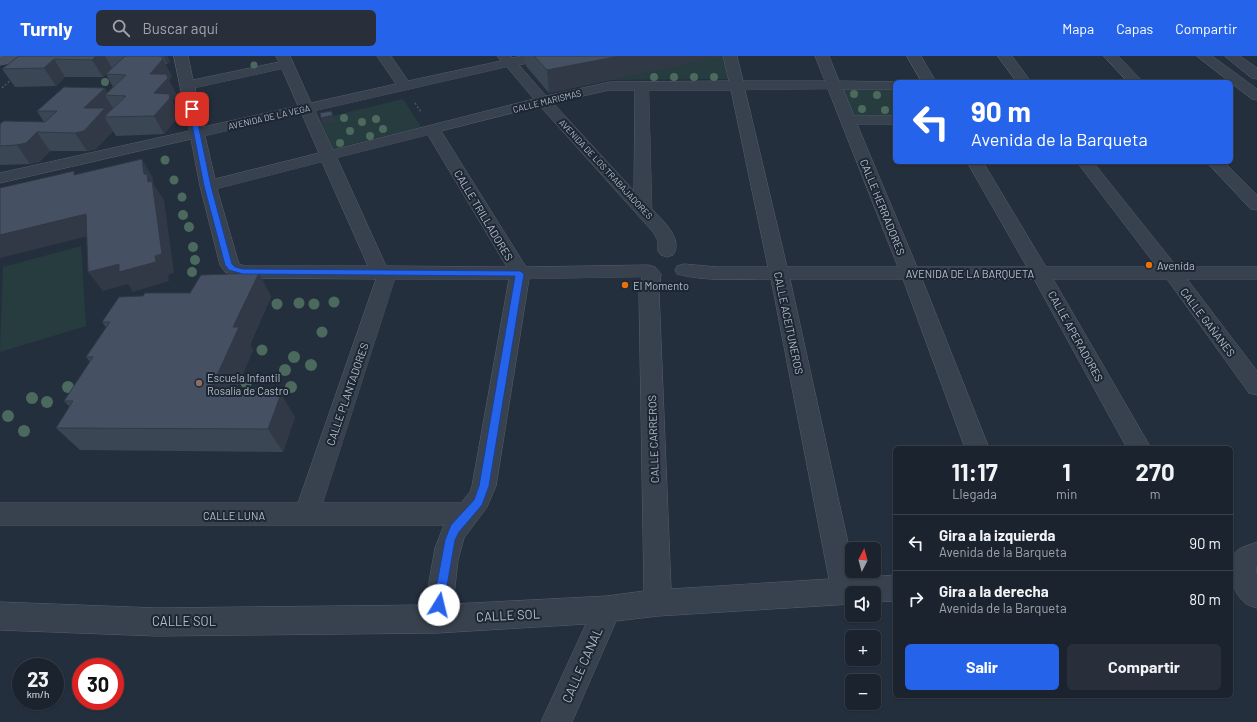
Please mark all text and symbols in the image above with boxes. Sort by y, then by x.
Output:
search box [96,10,376,46]
text: Turnly [20,17,72,40]
icon: search [110,17,132,39]
text: Buscar aquí [142,19,218,37]
text: Mapa [1062,20,1094,37]
text: Capas [1116,20,1153,37]
text: Compartir [1175,20,1237,37]
street label: CALLE MARISMAS [512,87,582,115]
pin [175,92,209,126]
text: 90 m [971,94,1031,128]
icon: left [905,96,957,148]
icon: arrive [181,98,203,120]
street label: AVENIDA DE LA VEGA [227,102,312,132]
street label: AVENIDA DE LOS TRABAJADORES [557,117,655,221]
text: Avenida de la Barqueta [971,128,1148,150]
street label: CALLE HERRADORES [858,157,908,257]
street label: CALLE TRILLADORES [452,167,516,263]
place label: Avenida [1157,259,1195,272]
marker: Avenida [1144,260,1154,270]
street label: AVENIDA DE LA BARQUETA [906,267,1035,280]
street label: CALLE ACEITUNEROS [772,270,806,376]
place label: El Momento [633,279,689,292]
marker: El Momento [620,280,630,290]
street label: CALLE GAÑANES [1178,285,1238,359]
street label: CALLE APERADORES [1046,288,1106,384]
street label: CALLE PLANTADORES [323,341,371,447]
place label: Escuela Infantil Rosalía de Castro [207,371,289,397]
marker: Escuela Infantil Rosalía de Castro [194,378,204,388]
street label: CALLE CARREROS [645,395,661,483]
text: 11:17 [951,457,998,486]
text: 1 [1062,457,1071,486]
text: 270 [1136,457,1175,486]
text: Llegada [952,486,997,502]
text: min [1056,486,1077,502]
text: m [1150,486,1160,502]
street label: CALLE LUNA [203,509,265,522]
text: Gira a la izquierda [939,526,1055,544]
icon: left [905,532,927,554]
text: 90 m [1189,534,1221,552]
north arrow [845,542,881,578]
map controls [845,542,881,710]
text: Avenida de la Barqueta [939,544,1067,560]
text: Gira a la derecha [939,582,1049,600]
position arrow [418,584,460,626]
button: sound [845,586,881,622]
icon: right [905,588,927,610]
text: 80 m [1189,590,1221,608]
text: Avenida de la Barqueta [939,600,1067,616]
street label: CALLE SOL [476,605,540,625]
street label: CALLE SOL [152,613,216,629]
street label: CALLE CANAL [558,625,606,705]
button: + [845,630,881,666]
button: Salir [905,644,1059,690]
button: Compartir [1067,644,1221,690]
speed limit sign: 30 [72,658,124,710]
text: 23 [27,667,49,691]
button: − [845,674,881,710]
text: km/h [27,688,49,700]

